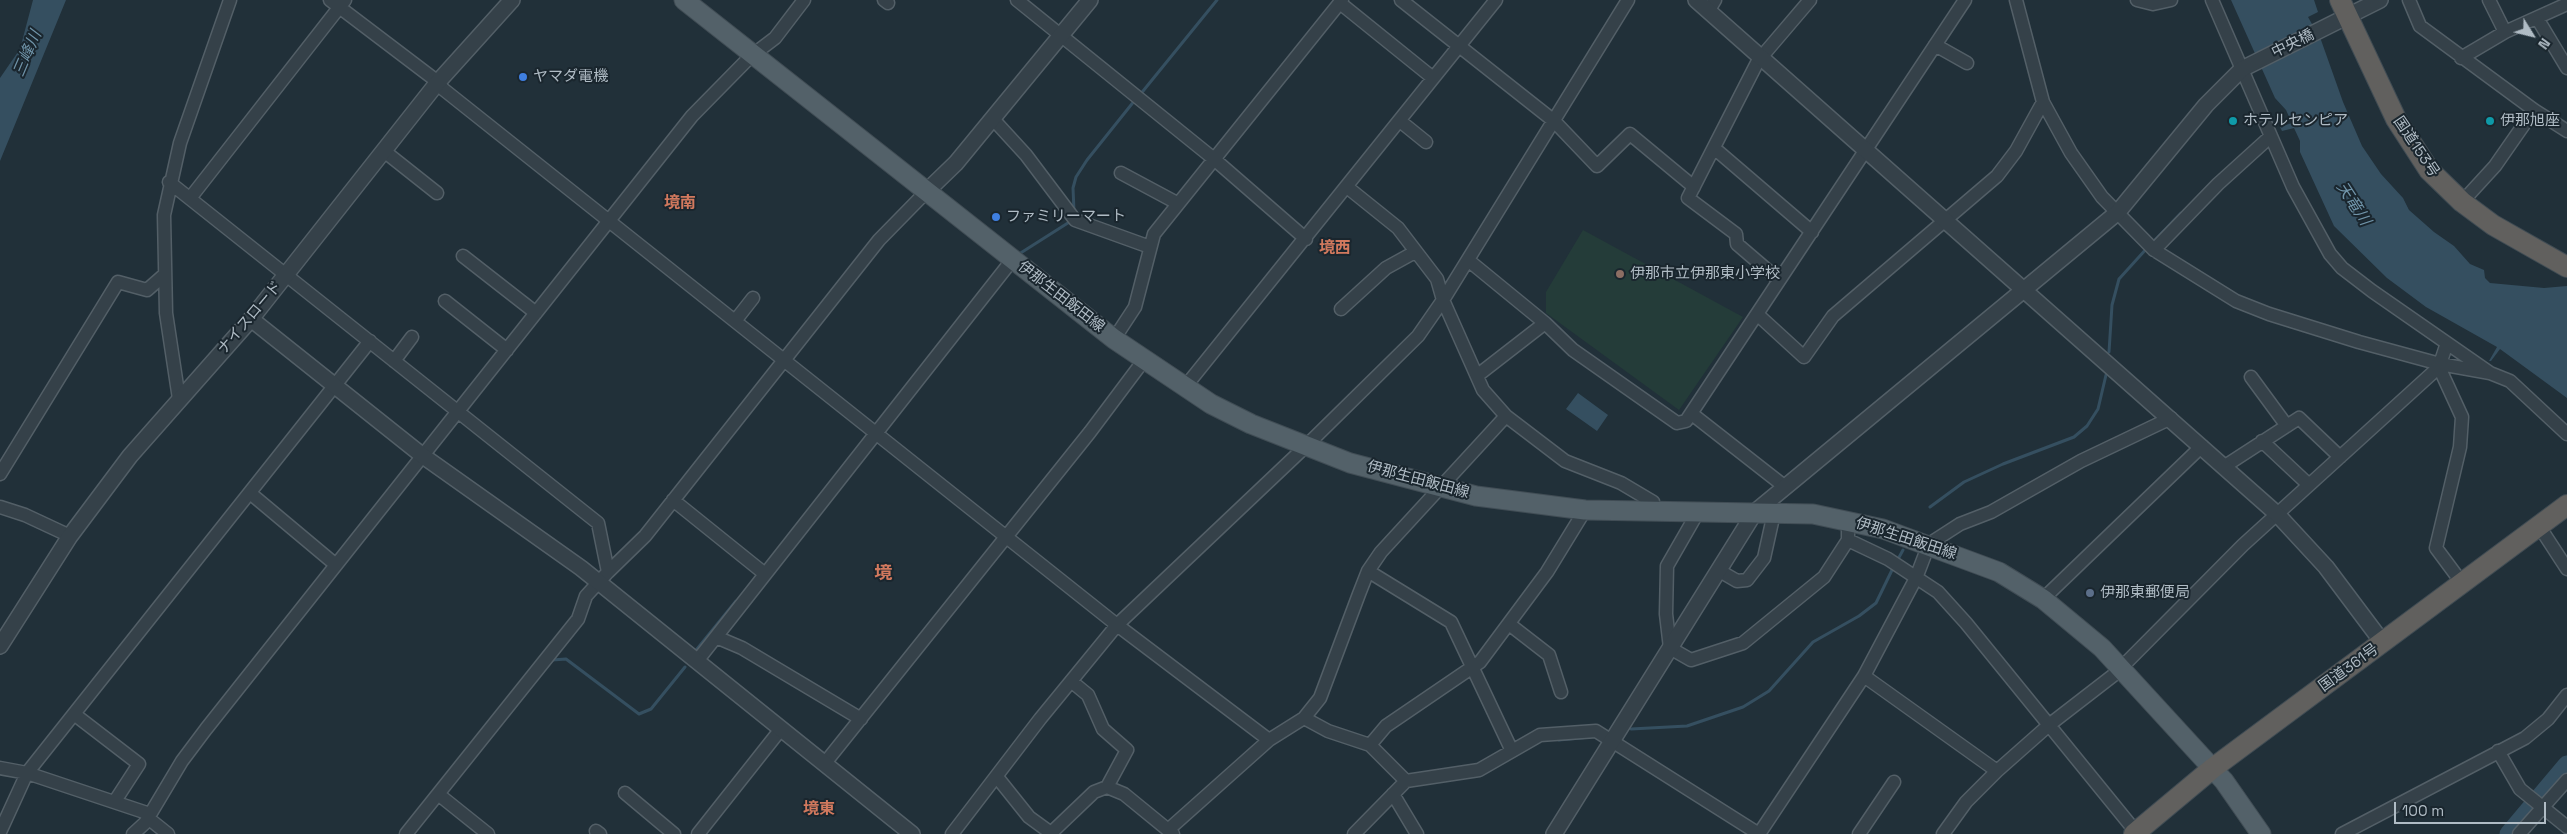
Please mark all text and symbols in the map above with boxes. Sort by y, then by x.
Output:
north arrow [2507,10,2557,60]
street label: 中央橋 [2269,26,2317,62]
water label: 三峰川 [10,28,46,80]
text: N [2534,35,2554,53]
place label: ヤマダ電機 [533,68,608,86]
marker: ヤマダ電機 [517,71,529,83]
place label: ホテルセンピア [2243,112,2348,130]
place label: 伊那旭座 [2500,112,2560,130]
street label: 国道153号 [2389,113,2443,181]
marker: ホテルセンピア [2227,115,2239,127]
marker: 伊那旭座 [2484,115,2496,127]
water label: 天竜川 [2332,179,2374,229]
district label: 境南 [664,194,696,214]
place label: ファミリーマート [1006,208,1126,226]
marker: ファミリーマート [990,211,1002,223]
district label: 境西 [1319,239,1351,259]
street label: 伊那生田飯田線 [1014,258,1108,336]
place label: 伊那市立伊那東小学校 [1630,265,1780,283]
marker: 伊那市立伊那東小学校 [1614,268,1626,280]
street label: ナイスロード [214,278,286,358]
street label: 伊那生田飯田線 [1365,458,1471,502]
street label: 伊那生田飯田線 [1853,514,1959,564]
district label: 境 [874,563,892,585]
place label: 伊那東郵便局 [2100,584,2190,602]
marker: 伊那東郵便局 [2084,587,2096,599]
street label: 国道361号 [2316,640,2382,696]
scale bar [2397,792,2550,824]
district label: 境東 [803,800,835,820]
text: 100 m [2402,801,2444,820]

